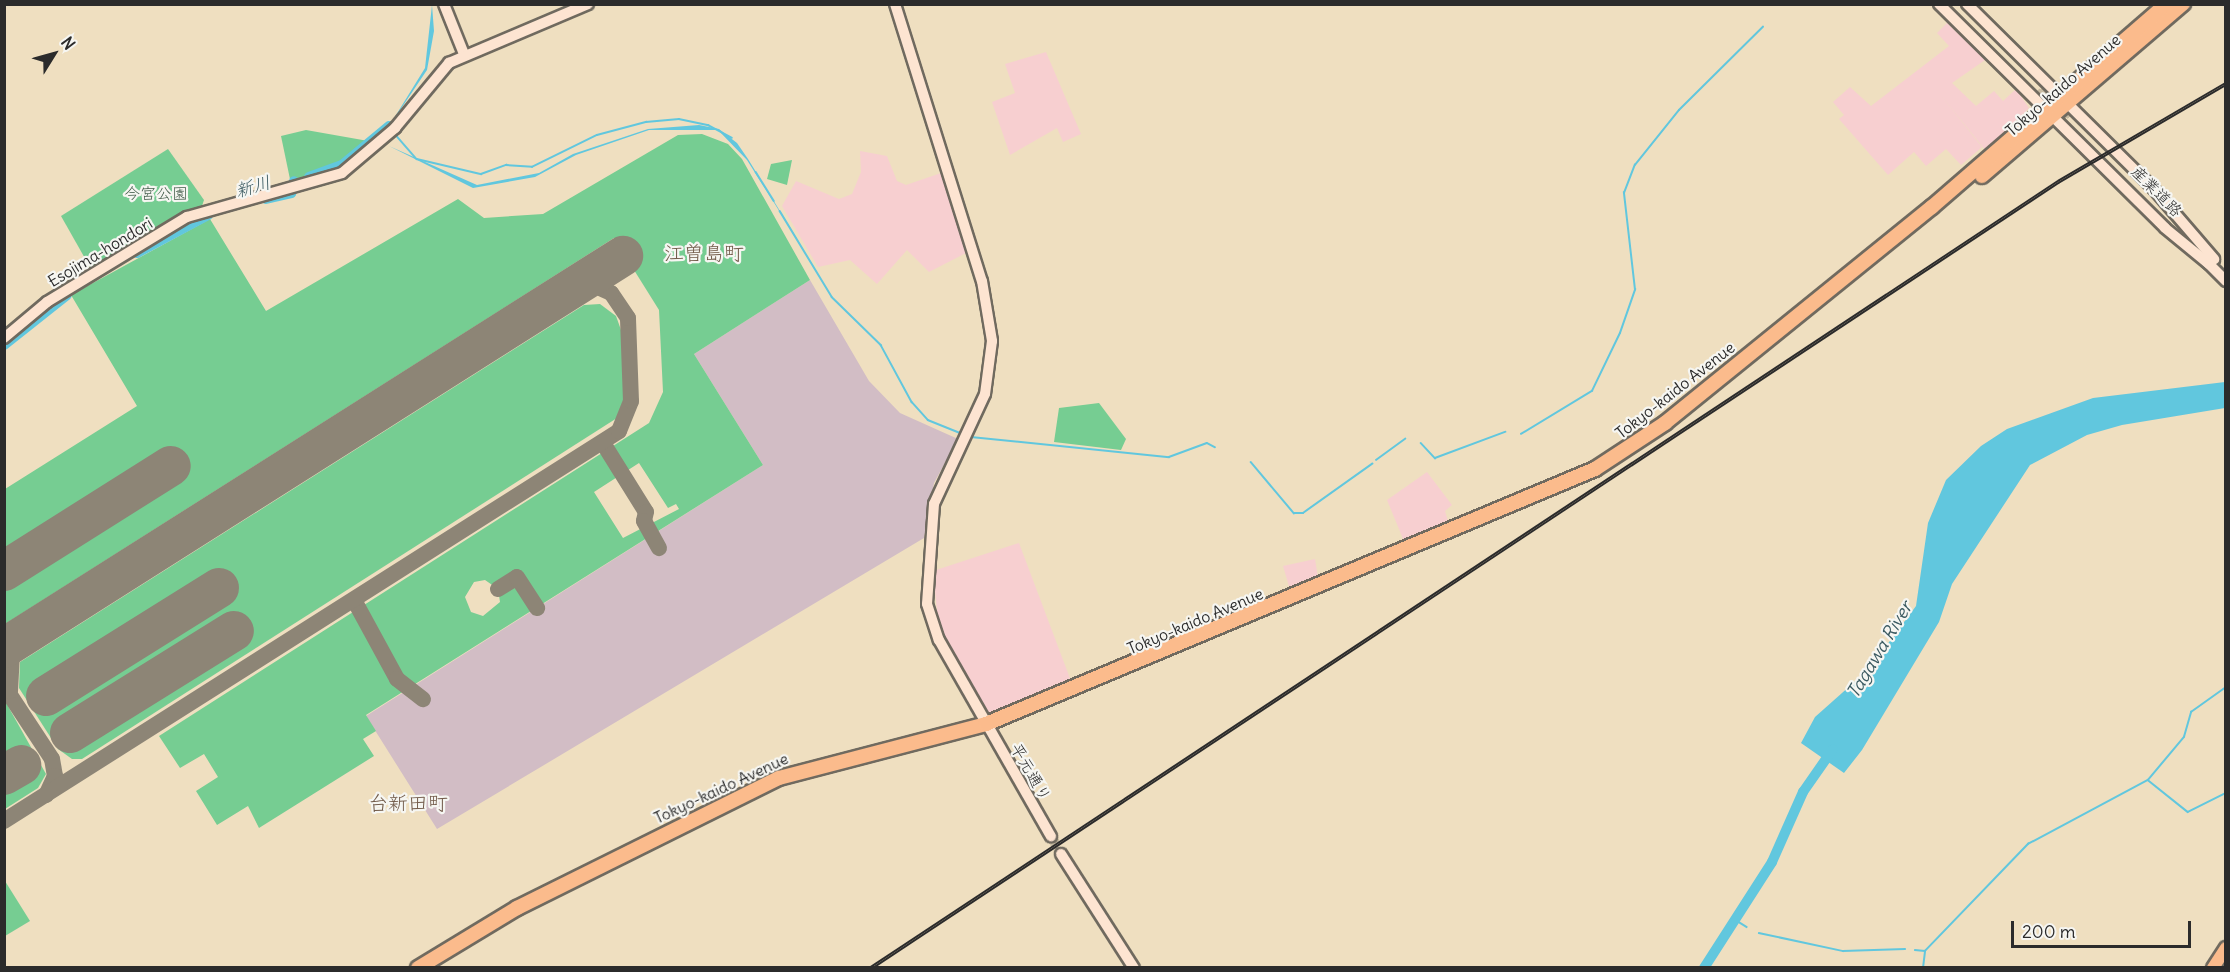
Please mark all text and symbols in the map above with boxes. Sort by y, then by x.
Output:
north arrow [24,24,84,84]
street label: Tokyo-kaido Avenue [2002,30,2124,140]
text: N [57,33,80,54]
street label: 産業道路 [2128,162,2186,220]
water label: 新川 [233,172,273,202]
park label: 今宮公園 [124,183,188,203]
street label: Esojima-hondori [44,213,156,291]
district label: 江曽島町 [664,240,744,264]
street label: Tokyo-kaido Avenue [1612,338,1738,442]
street label: Tokyo-kaido Avenue [1124,584,1266,658]
water label: Tagawa River [1843,598,1917,702]
street label: 平元通り [1007,739,1055,805]
street label: Tokyo-kaido Avenue [651,748,791,828]
district label: 台新田町 [368,790,448,814]
scale bar [2014,909,2194,947]
text: 200 m [2022,920,2076,943]

